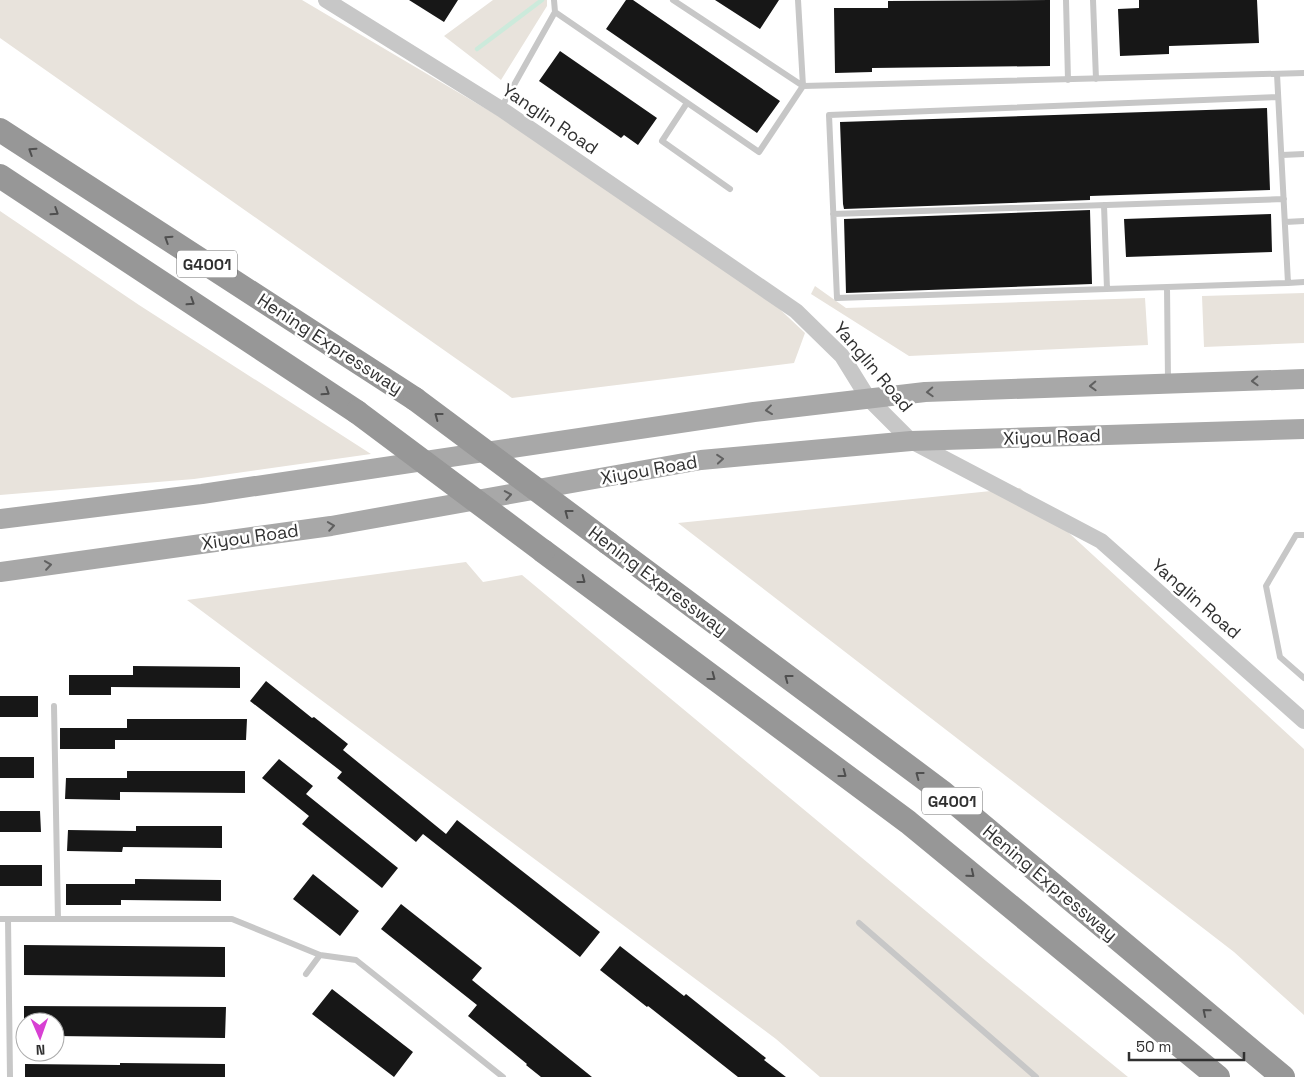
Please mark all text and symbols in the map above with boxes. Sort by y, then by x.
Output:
street label: Yanglin Road [498,78,603,159]
one-way arrow [28,147,37,157]
one-way arrow [50,206,59,216]
one-way arrow [165,236,174,245]
road number: G4001 [177,250,237,278]
street label: Hening Expressway [253,288,407,399]
one-way arrow [185,296,194,305]
street label: Yanglin Road [829,317,918,417]
one-way arrow [1251,375,1259,386]
one-way arrow [1089,381,1097,392]
one-way arrow [321,386,330,395]
one-way arrow [926,386,934,397]
one-way arrow [765,404,773,415]
one-way arrow [435,414,444,422]
street label: Xiyou Road [1003,423,1101,450]
street label: Xiyou Road [599,450,699,489]
one-way arrow [716,453,724,464]
one-way arrow [503,490,512,500]
one-way arrow [565,511,574,519]
street label: Xiyou Road [200,518,300,555]
one-way arrow [326,521,335,531]
street label: Hening Expressway [584,521,733,641]
street label: Yanglin Road [1147,553,1246,644]
one-way arrow [45,560,53,571]
one-way arrow [576,574,586,583]
one-way arrow [706,671,716,680]
one-way arrow [785,675,794,683]
one-way arrow [837,768,846,777]
one-way arrow [916,772,925,780]
road number: G4001 [922,788,982,814]
street label: Hening Expressway [978,820,1122,946]
one-way arrow [965,868,974,877]
one-way arrow [1202,1009,1211,1018]
north arrow [15,1012,65,1062]
scale bar [1129,1030,1244,1062]
text: 50 m [1136,1037,1171,1056]
text: N [35,1041,45,1059]

